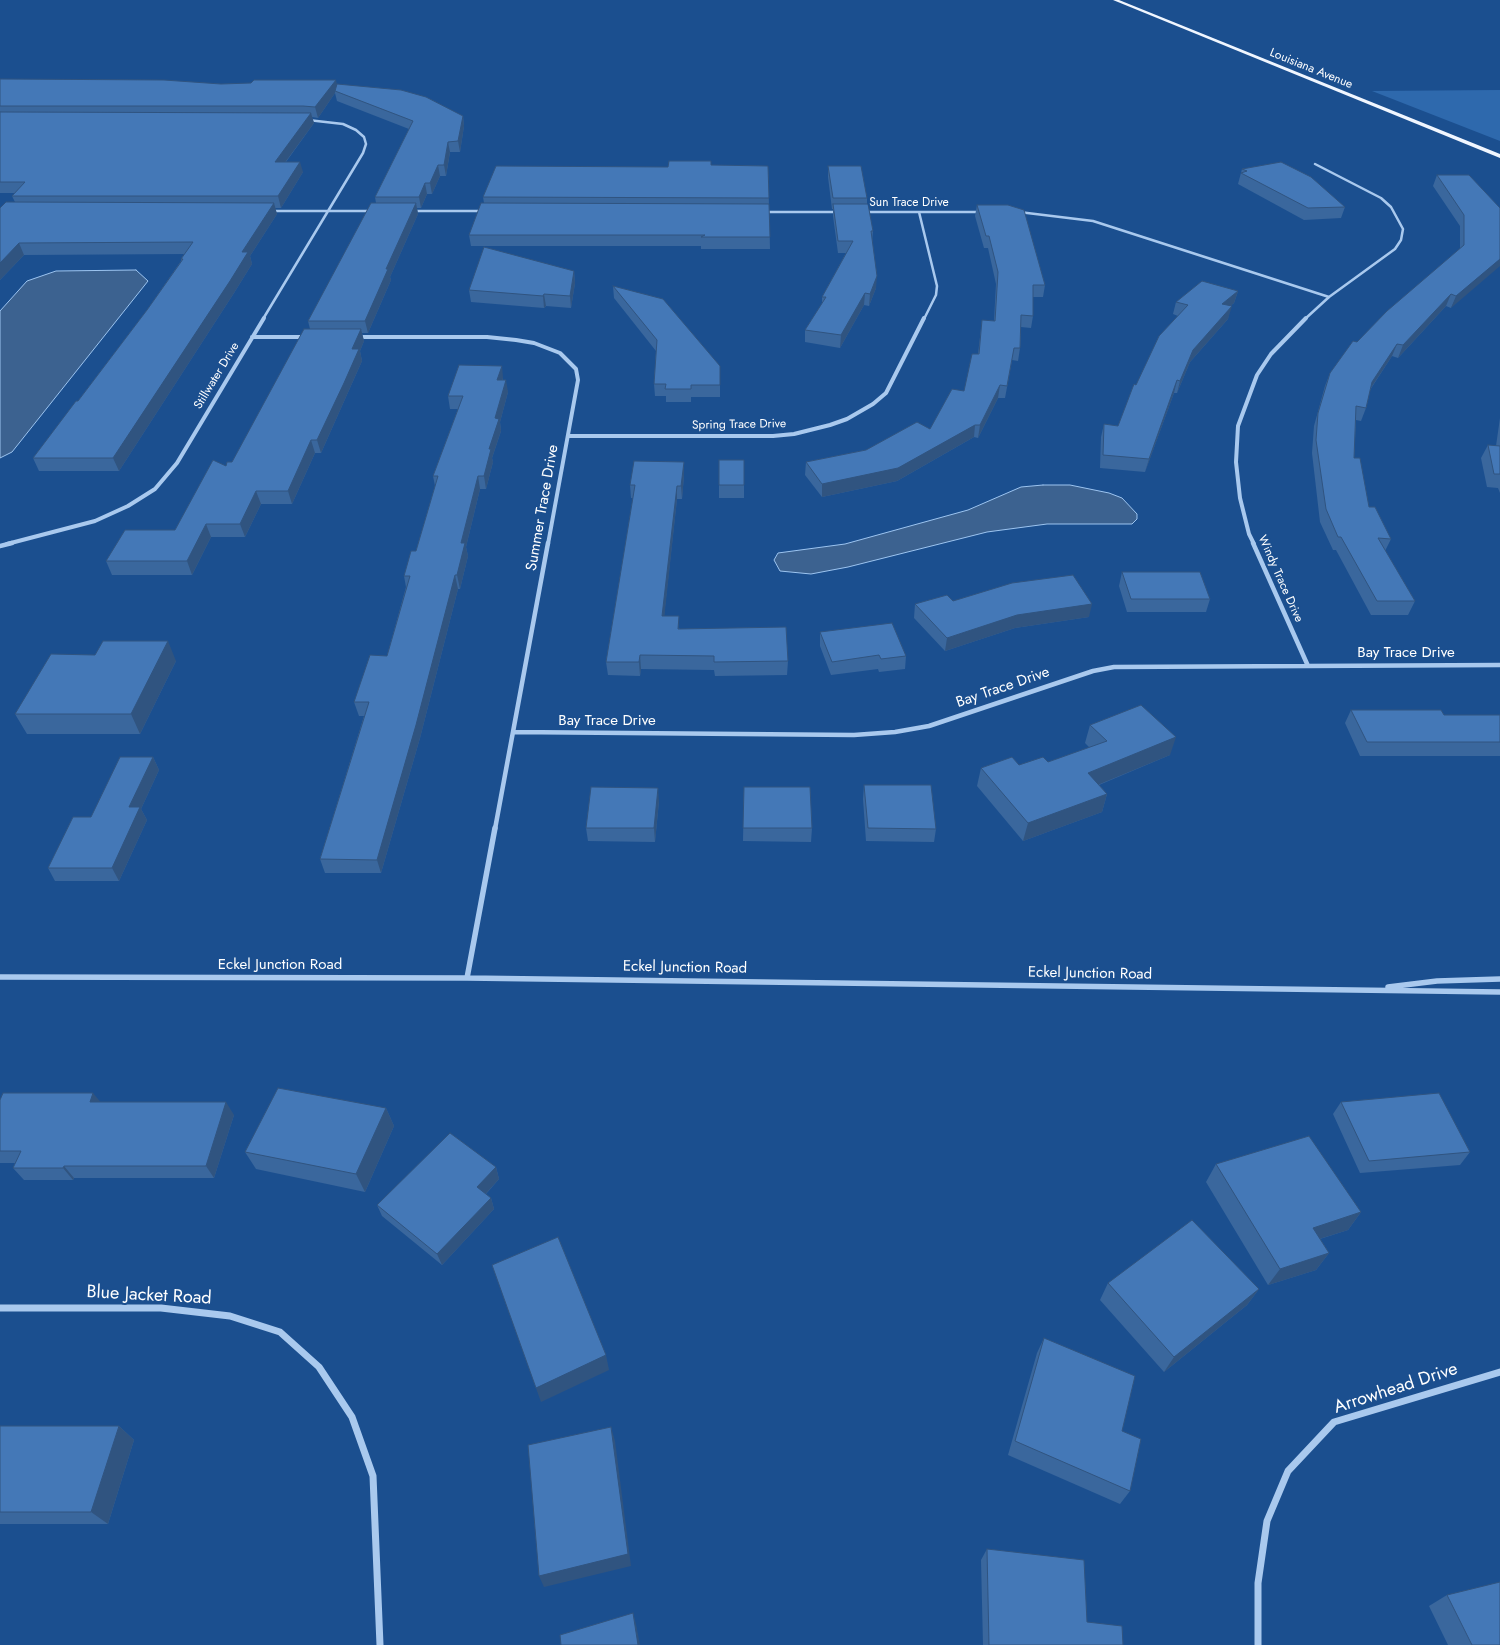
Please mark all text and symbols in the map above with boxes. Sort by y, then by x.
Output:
street label: Louisiana Avenue [1267,46,1355,92]
street label: Sun Trace Drive [869,196,949,210]
street label: Stillwater Drive [191,340,243,412]
street label: Spring Trace Drive [692,417,786,433]
street label: Summer Trace Drive [523,444,563,572]
street label: Windy Trace Drive [1254,533,1306,625]
street label: Bay Trace Drive [1357,644,1455,662]
street label: Bay Trace Drive [954,664,1052,712]
street label: Bay Trace Drive [558,712,656,730]
street label: Eckel Junction Road [218,956,342,974]
street label: Eckel Junction Road [623,958,747,978]
street label: Eckel Junction Road [1028,964,1152,984]
street label: Blue Jacket Road [86,1282,212,1310]
street label: Arrowhead Drive [1331,1359,1461,1419]

